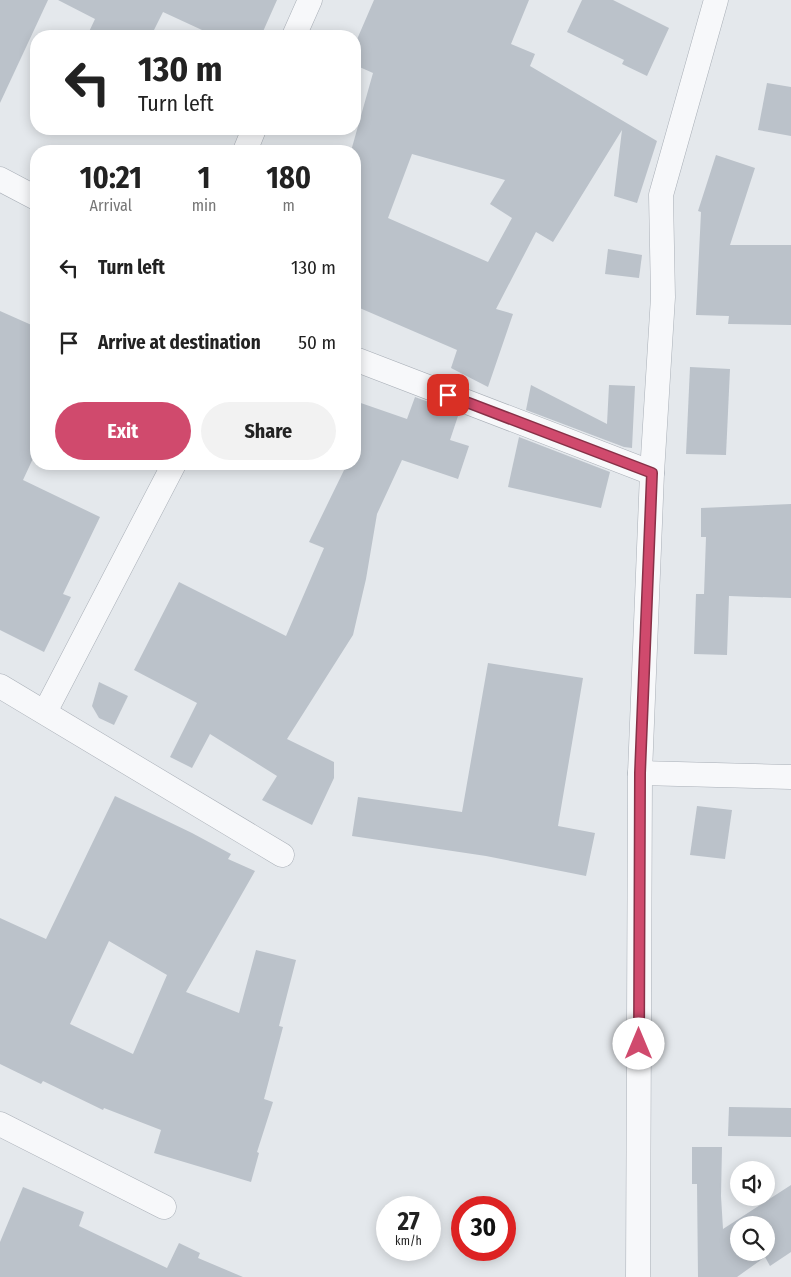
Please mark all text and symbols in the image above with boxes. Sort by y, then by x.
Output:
text: 130 m [138,48,222,90]
icon: left [55,50,120,115]
text: Turn left [138,90,214,117]
text: 10:21 [80,160,142,196]
text: 1 [198,160,210,196]
text: 180 [266,160,311,196]
text: Arrival [90,196,132,215]
text: min [192,196,216,215]
text: m [283,196,295,215]
icon: left [55,254,83,282]
text: Turn left [98,256,165,279]
text: 130 m [291,256,336,279]
icon: arrive [55,329,83,357]
text: Arrive at destination [98,331,261,354]
text: 50 m [298,331,336,354]
pin [427,374,469,416]
icon: arrive [434,381,462,409]
button: Exit [55,402,191,460]
button: Share [201,402,336,460]
position arrow [612,1017,664,1069]
map controls [730,1161,775,1261]
button: sound [730,1161,775,1206]
speed limit sign: 30 [451,1196,516,1261]
text: 27 [397,1207,420,1237]
button: search [730,1216,775,1261]
text: km/h [395,1234,422,1248]

